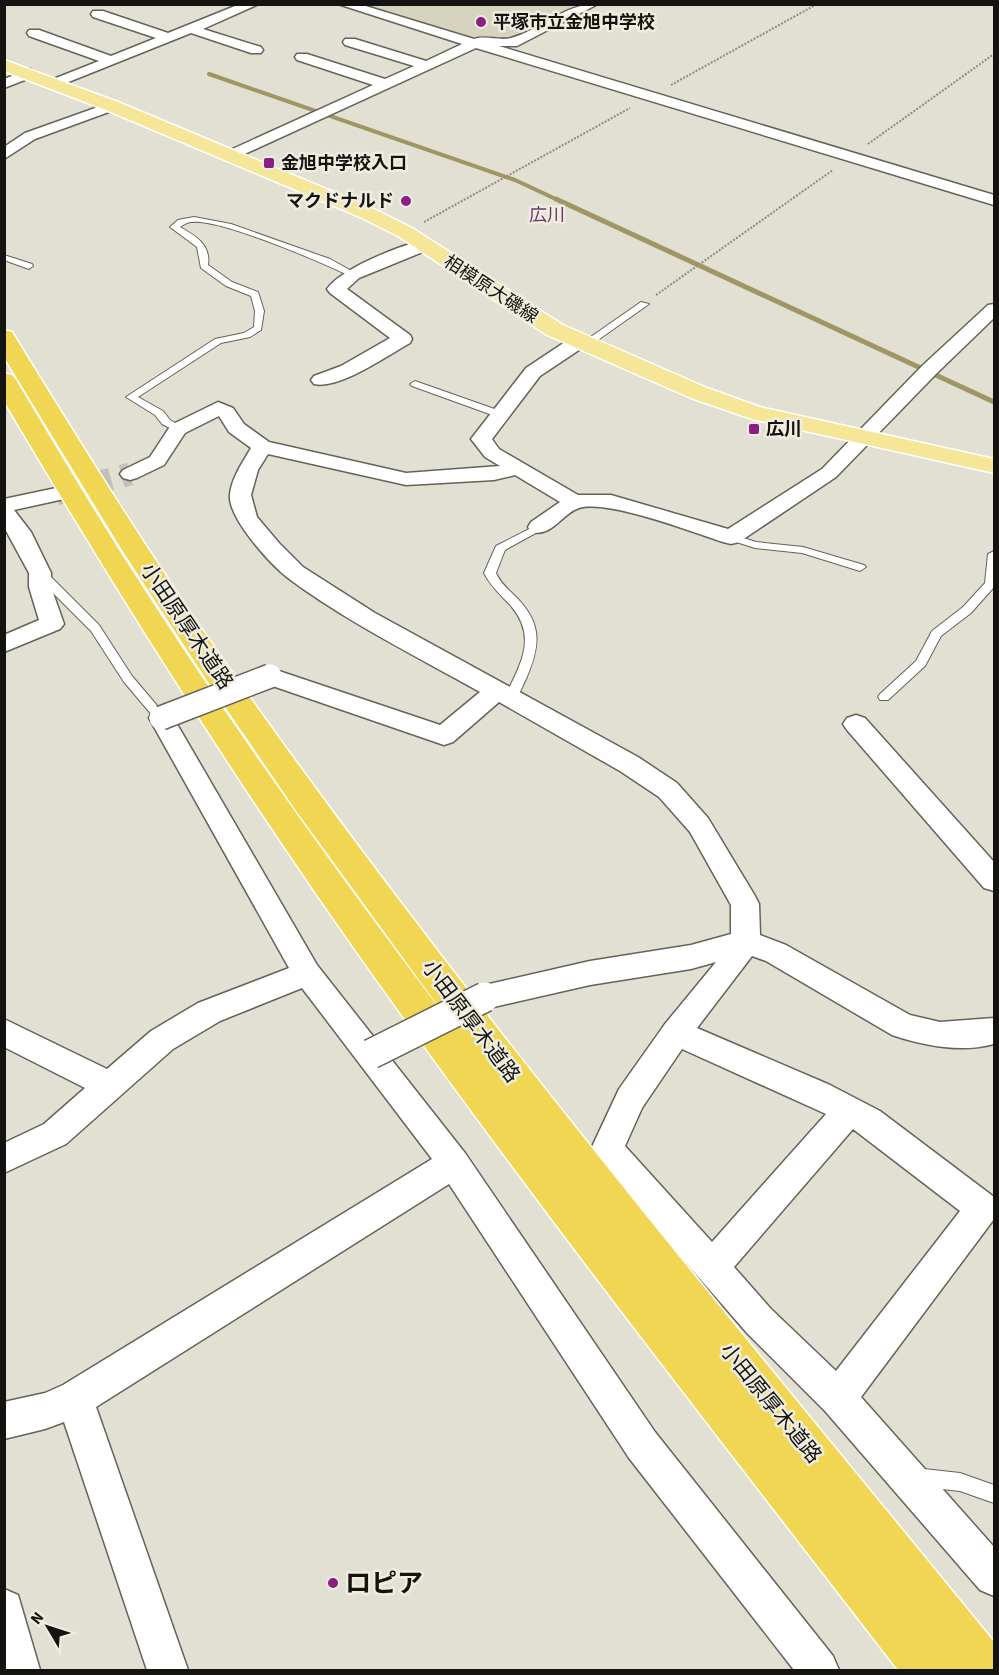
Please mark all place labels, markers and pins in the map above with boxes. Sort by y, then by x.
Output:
place label: 平塚市立金旭中学校 [493,10,655,35]
marker: 平塚市立金旭中学校 [474,15,488,29]
place label: 金旭中学校入口 [281,151,407,176]
marker: 金旭中学校入口 [262,156,276,170]
place label: マクドナルド [286,189,394,214]
marker: マクドナルド [399,194,413,208]
place label: 広川 [766,417,802,442]
marker: 広川 [747,422,761,436]
place label: ロピア [345,1565,423,1602]
marker: ロピア [326,1576,340,1590]

